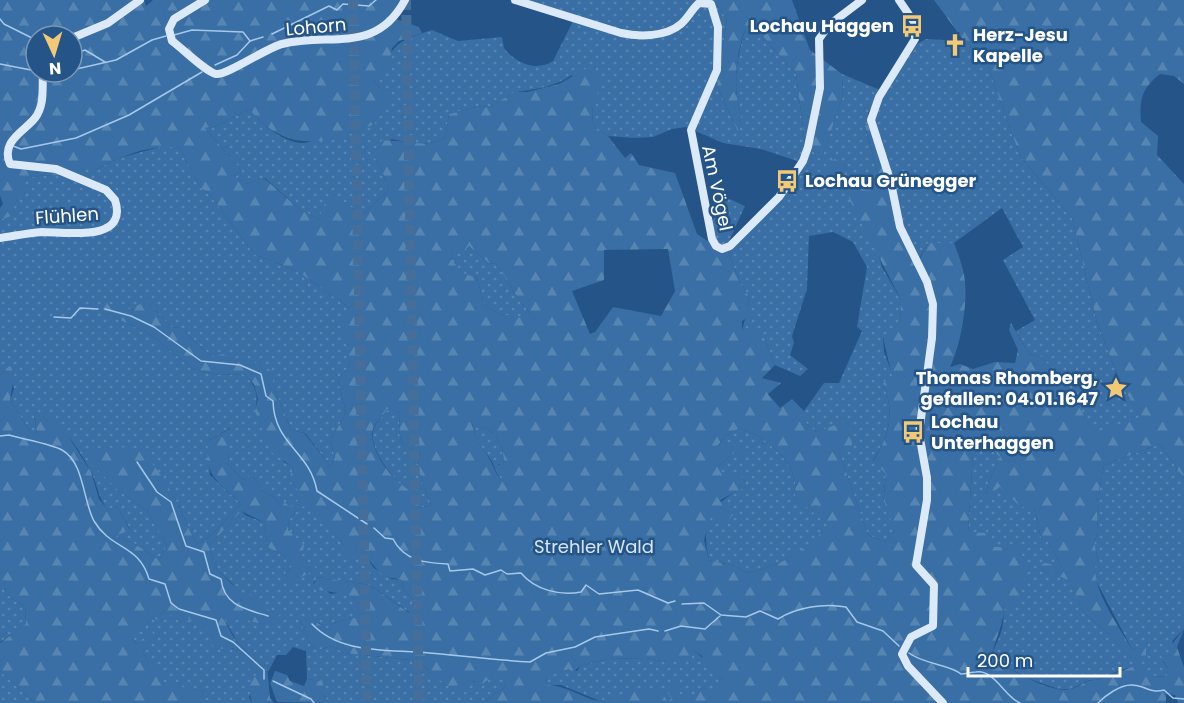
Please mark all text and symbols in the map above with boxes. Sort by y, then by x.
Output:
street label: Lohorn [285,11,347,42]
place label: Lochau Haggen [750,13,894,38]
bus stop icon: Lochau Haggen [899,13,925,39]
place label: Herz-Jesu Kapelle [973,22,1068,68]
north arrow [24,24,84,84]
church icon: Herz-Jesu Kapelle [942,32,968,58]
text: N [48,57,62,80]
street label: Am Vögel [696,143,739,233]
bus stop icon: Lochau Grünegger [774,168,800,194]
place label: Lochau Grünegger [805,168,977,193]
street label: Flühlen [34,201,100,230]
place label: Thomas Rhomberg, gefallen: 04.01.1647 [916,365,1098,411]
place icon: Thomas Rhomberg, gefallen: 04.01.1647 [1103,375,1129,401]
place label: Lochau Unterhaggen [931,409,1054,455]
bus stop icon: Lochau Unterhaggen [900,419,926,445]
park label: Strehler Wald [534,534,654,559]
scale bar [968,640,1120,678]
text: 200 m [977,648,1033,673]

